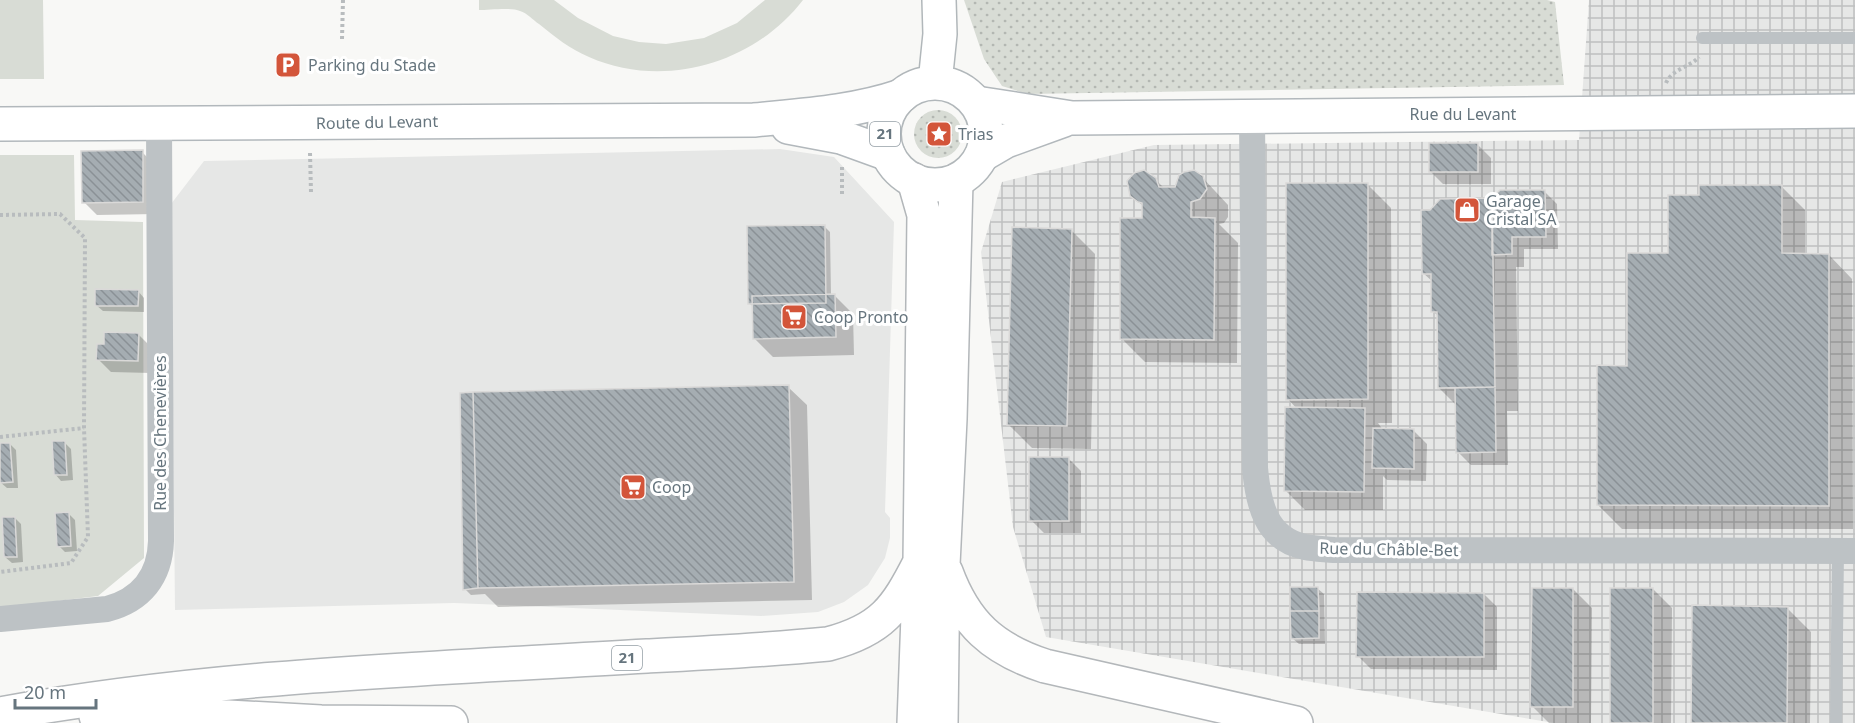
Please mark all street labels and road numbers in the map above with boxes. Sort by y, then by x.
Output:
street label: Rue du Levant [1410,103,1517,125]
street label: Route du Levant [316,110,439,134]
road number: 21 [870,122,900,146]
street label: Rue des Chenevières [149,355,171,511]
street label: Rue du Châble-Bet [1319,537,1459,561]
road number: 21 [612,646,642,670]

